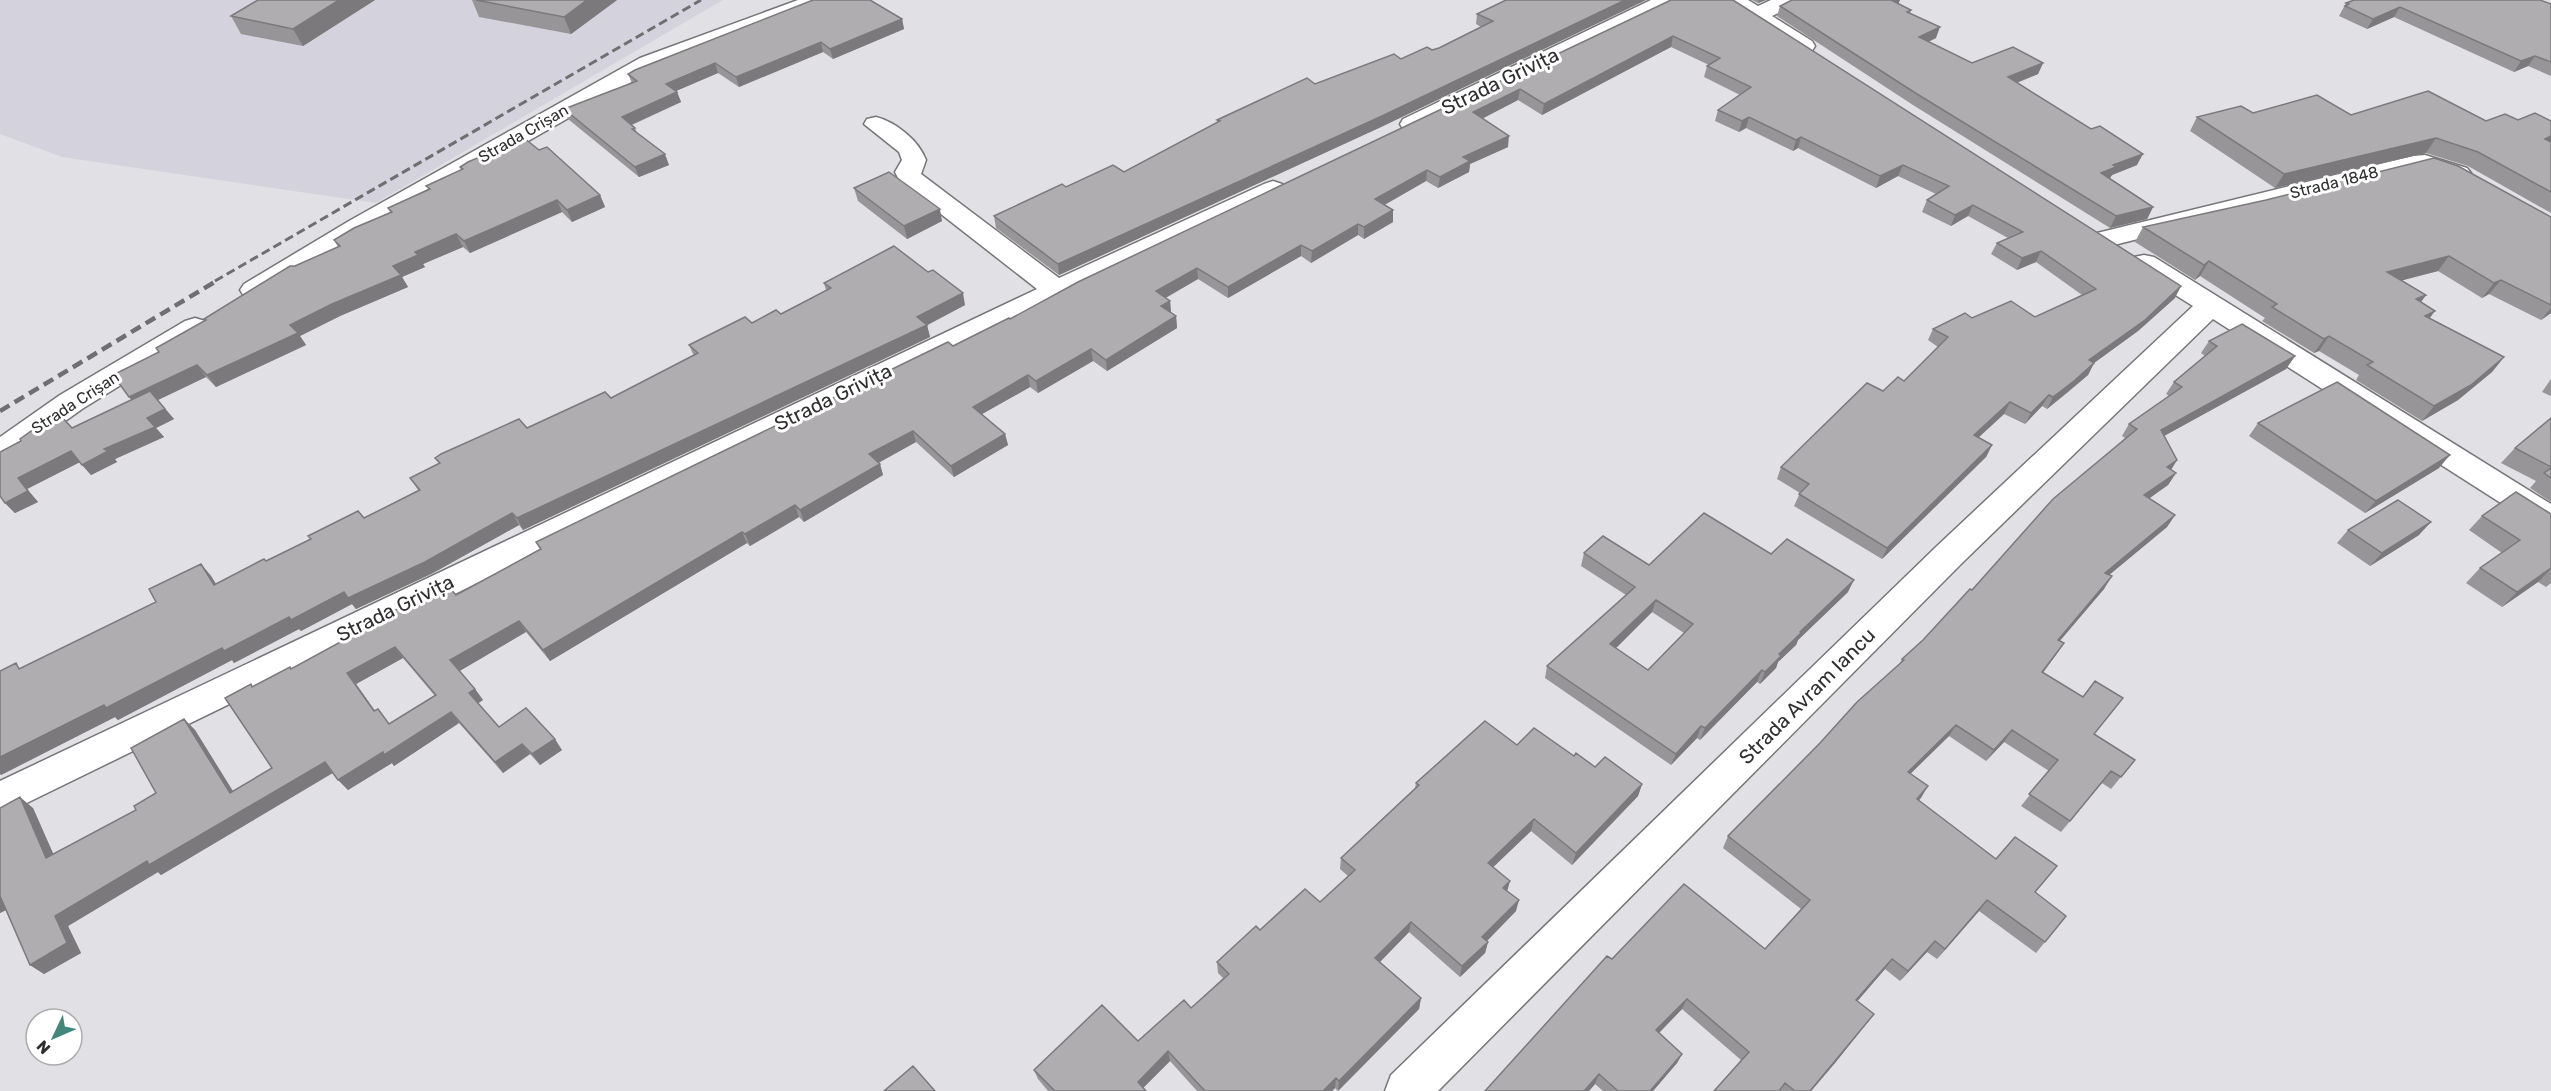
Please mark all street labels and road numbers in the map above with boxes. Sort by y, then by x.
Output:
street label: Strada Grivița [1437,42,1563,120]
street label: Strada Crișan [475,100,572,167]
street label: Strada 1848 [2288,162,2380,203]
street label: Strada Grivița [770,358,896,436]
street label: Strada Crișan [28,367,123,438]
street label: Strada Grivița [332,569,458,647]
street label: Strada Avram Iancu [1734,623,1880,769]

